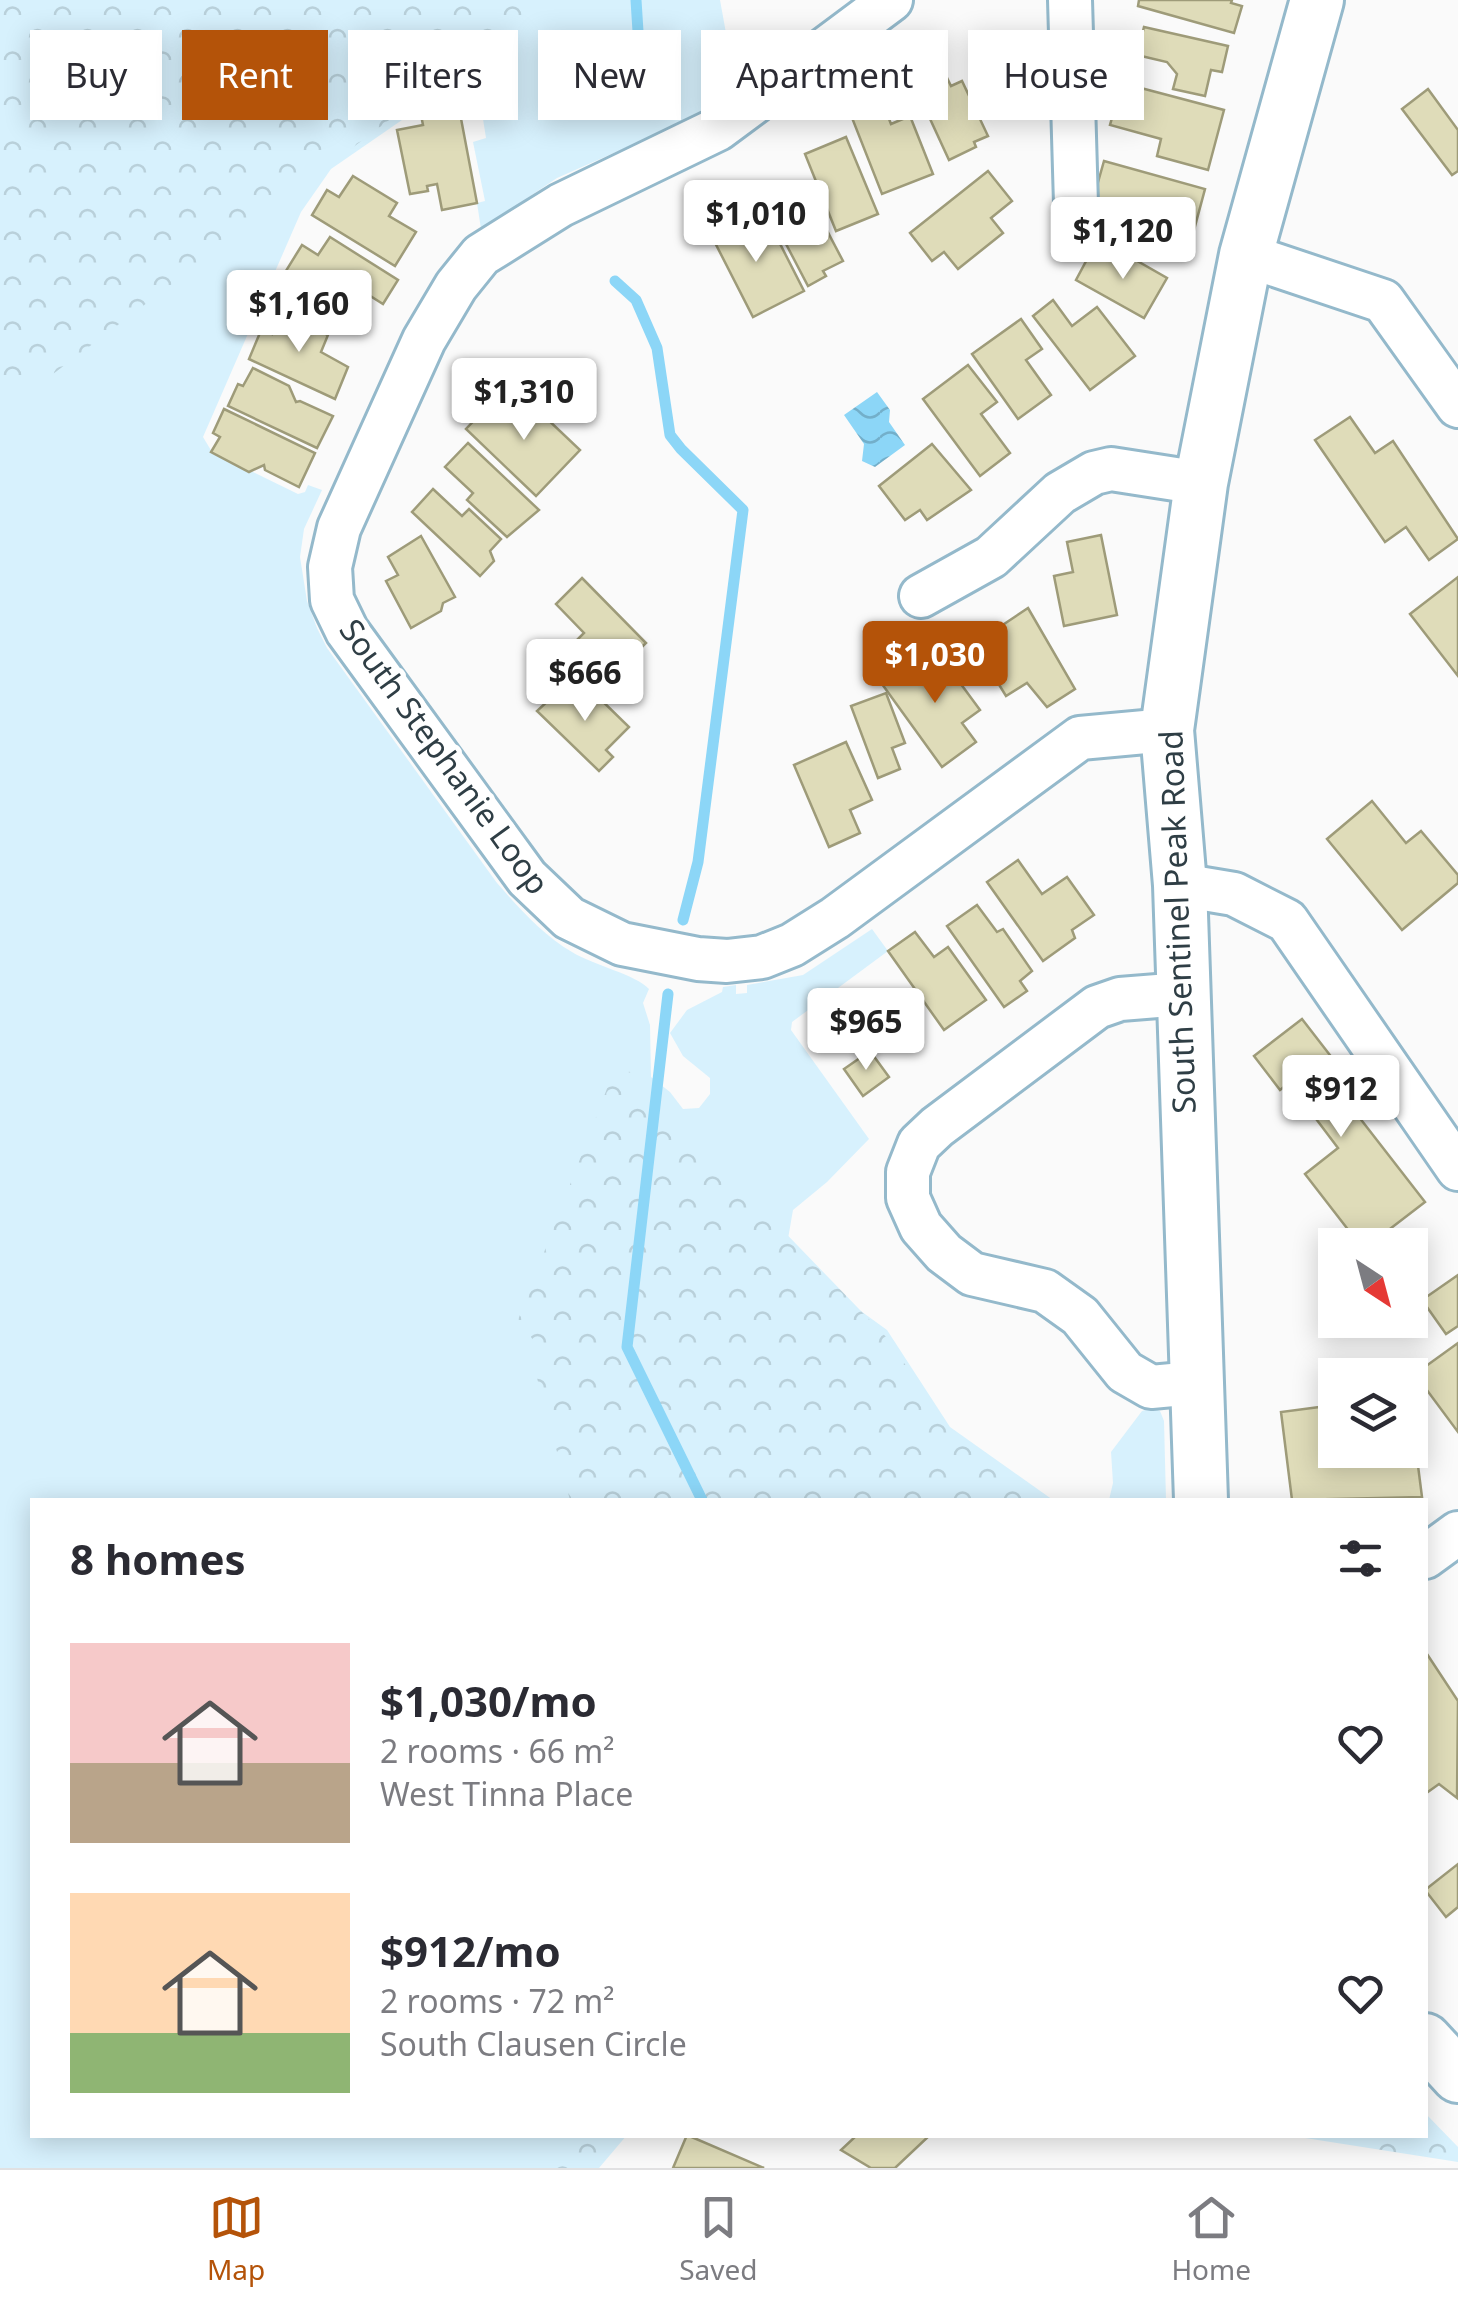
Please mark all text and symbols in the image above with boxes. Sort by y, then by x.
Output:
chip: Buy [30,30,162,120]
chip: Rent [182,30,328,120]
chip: Filters [348,30,518,120]
chip: New [538,30,681,120]
chip: Apartment [701,30,948,120]
chip: House [968,30,1144,120]
pin: $1,010 [675,180,837,265]
text: $1,010 [706,191,806,234]
pin: $1,120 [1042,197,1204,282]
text: $1,120 [1073,208,1173,251]
pin: $1,160 [218,270,380,355]
text: $1,160 [249,281,349,324]
pin: $1,310 [443,358,605,443]
text: $1,310 [474,369,574,412]
street label: South Stephanie Loop [331,610,560,902]
pin: $1,030 [854,621,1016,706]
text: $1,030 [885,632,985,675]
pin: $666 [526,639,644,724]
text: $666 [548,650,622,693]
street label: South Sentinel Peak Road [1148,730,1205,1114]
pin: $965 [807,988,925,1073]
text: $965 [829,999,903,1042]
pin: $912 [1282,1055,1400,1140]
text: $912 [1304,1066,1378,1109]
north arrow [1318,1228,1428,1338]
map controls [1318,1228,1428,1468]
button: layers [1318,1358,1428,1468]
text: 8 homes [70,1530,246,1587]
icon: filters [1333,1531,1388,1586]
text: $1,030/mo [380,1672,597,1729]
icon: home [150,1683,270,1803]
icon: heart [1333,1716,1388,1771]
text: 2 rooms · 66 m² [380,1729,614,1772]
text: West Tinna Place [380,1772,633,1815]
text: $912/mo [380,1922,561,1979]
icon: home [150,1933,270,2053]
icon: heart [1333,1966,1388,2021]
text: 2 rooms · 72 m² [380,1979,614,2022]
text: South Clausen Circle [380,2022,687,2065]
tab: Map [207,2190,265,2288]
tab: Saved [679,2190,757,2288]
tab: Home [1171,2190,1251,2288]

